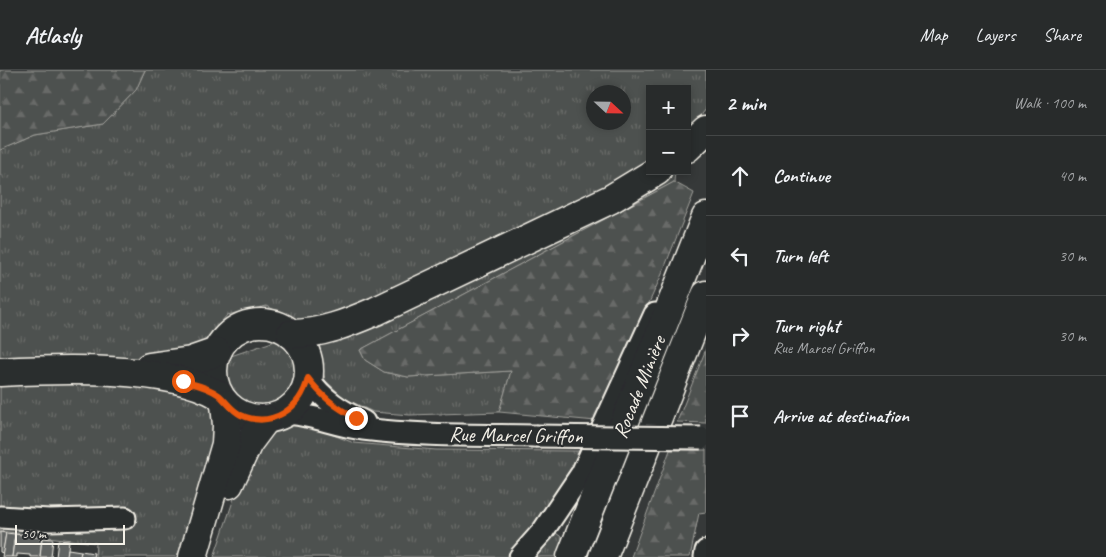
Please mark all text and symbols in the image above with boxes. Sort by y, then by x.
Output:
text: Atlasly [25,20,81,50]
text: Map [920,24,948,46]
text: Layers [976,24,1015,46]
text: Share [1043,24,1081,46]
north arrow [586,85,631,130]
map controls [646,85,691,175]
button: + [646,85,691,130]
text: 2 min [726,90,766,116]
text: Walk · 100 m [1014,93,1086,113]
button: − [646,130,691,175]
icon: ahead [726,162,754,190]
text: Continue [773,164,830,188]
text: 40 m [1059,166,1086,186]
icon: left [726,242,754,270]
text: Turn left [773,244,828,268]
text: 30 m [1059,246,1086,266]
text: Turn right [773,314,840,338]
icon: right [726,322,754,350]
text: 30 m [1059,326,1086,346]
street label: Rocade Minière [607,330,672,442]
text: Rue Marcel Griffon [773,338,875,358]
route start [172,370,195,393]
icon: arrive [726,402,754,430]
text: Arrive at destination [773,404,909,428]
route end [345,407,368,430]
street label: Rue Marcel Griffon [449,421,584,449]
scale bar [15,522,125,545]
text: 50 m [22,525,46,542]

